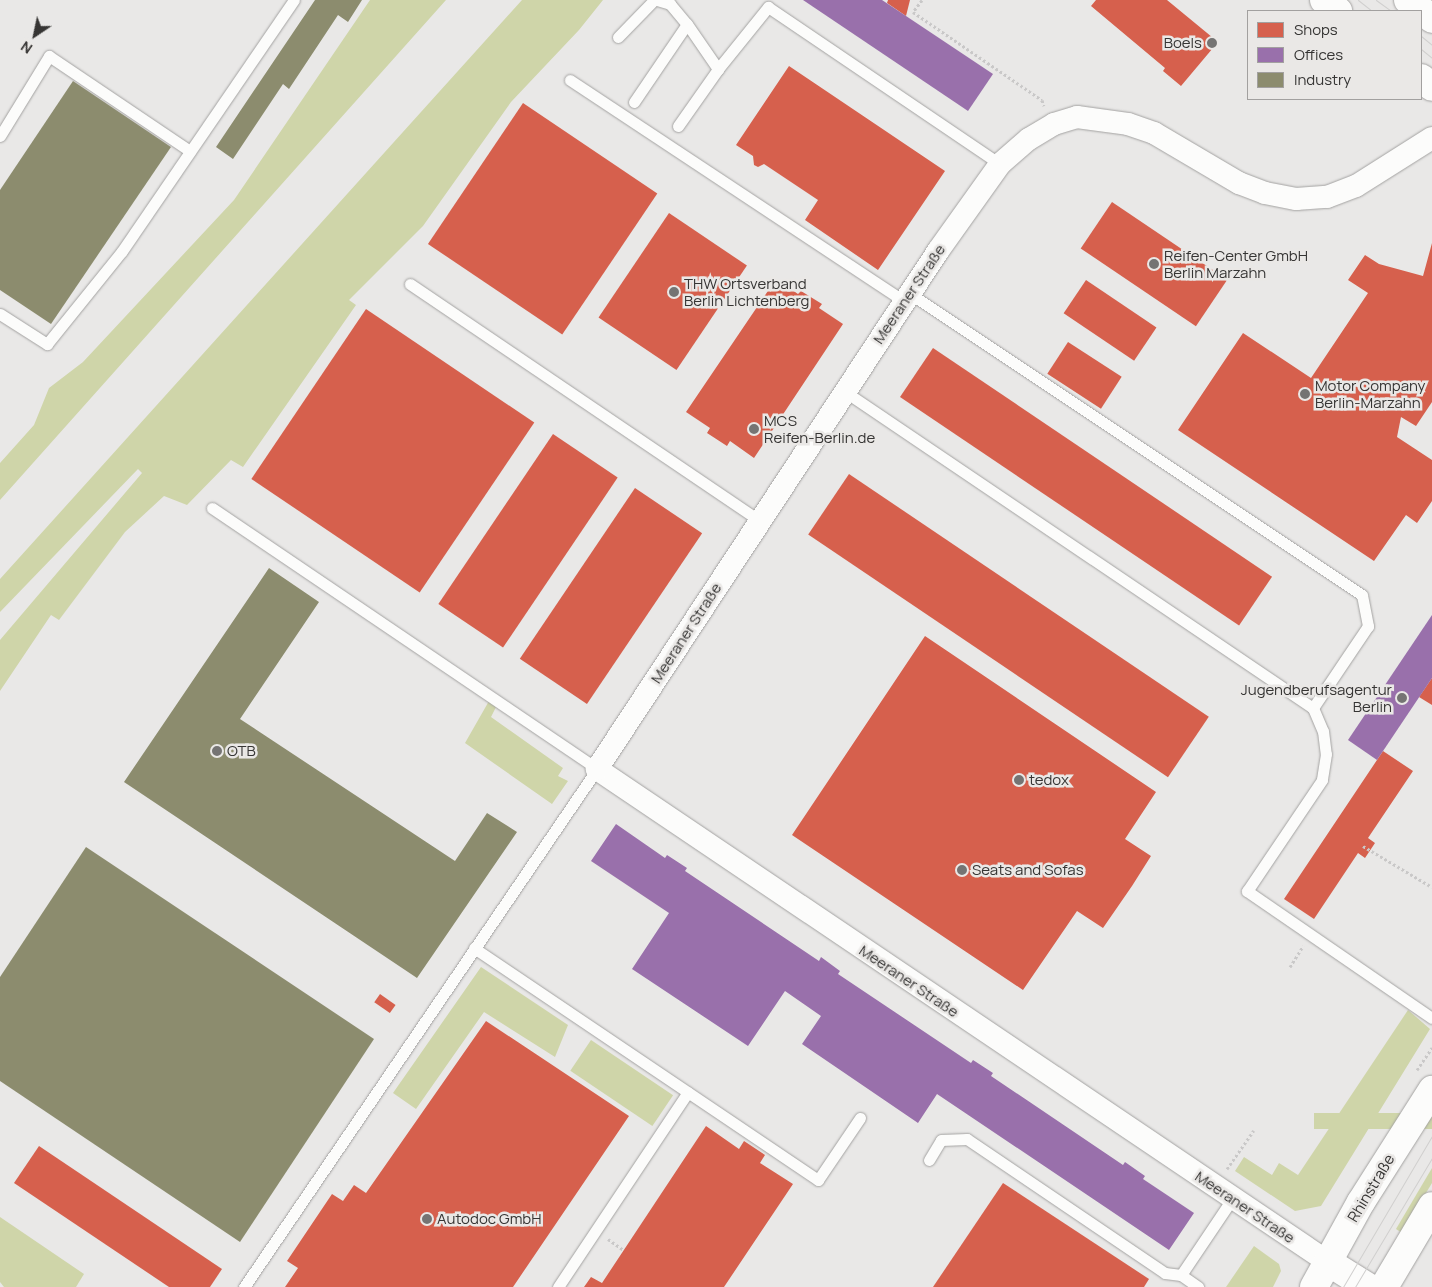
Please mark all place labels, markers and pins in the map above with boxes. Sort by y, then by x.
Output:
place label: Boels [1164,34,1202,52]
marker: Boels [1206,37,1218,49]
place label: Reifen-Center GmbH Berlin Marzahn [1164,246,1308,281]
marker: Reifen-Center GmbH Berlin Marzahn [1148,258,1160,270]
place label: THW Ortsverband Berlin Lichtenberg [684,274,809,309]
marker: THW Ortsverband Berlin Lichtenberg [668,286,680,298]
place label: Motor Company Berlin-Marzahn [1315,376,1426,411]
marker: Motor Company Berlin-Marzahn [1299,388,1311,400]
place label: MCS Reifen-Berlin.de [764,411,875,446]
marker: MCS Reifen-Berlin.de [748,423,760,435]
place label: Jugendberufsagentur Berlin [1241,680,1392,715]
marker: Jugendberufsagentur Berlin [1396,692,1408,704]
place label: OTB [227,742,256,760]
marker: OTB [211,745,223,757]
place label: tedox [1029,771,1069,789]
marker: tedox [1013,774,1025,786]
place label: Seats and Sofas [972,861,1084,879]
marker: Seats and Sofas [956,864,968,876]
place label: Autodoc GmbH [437,1210,541,1228]
marker: Autodoc GmbH [421,1213,433,1225]

